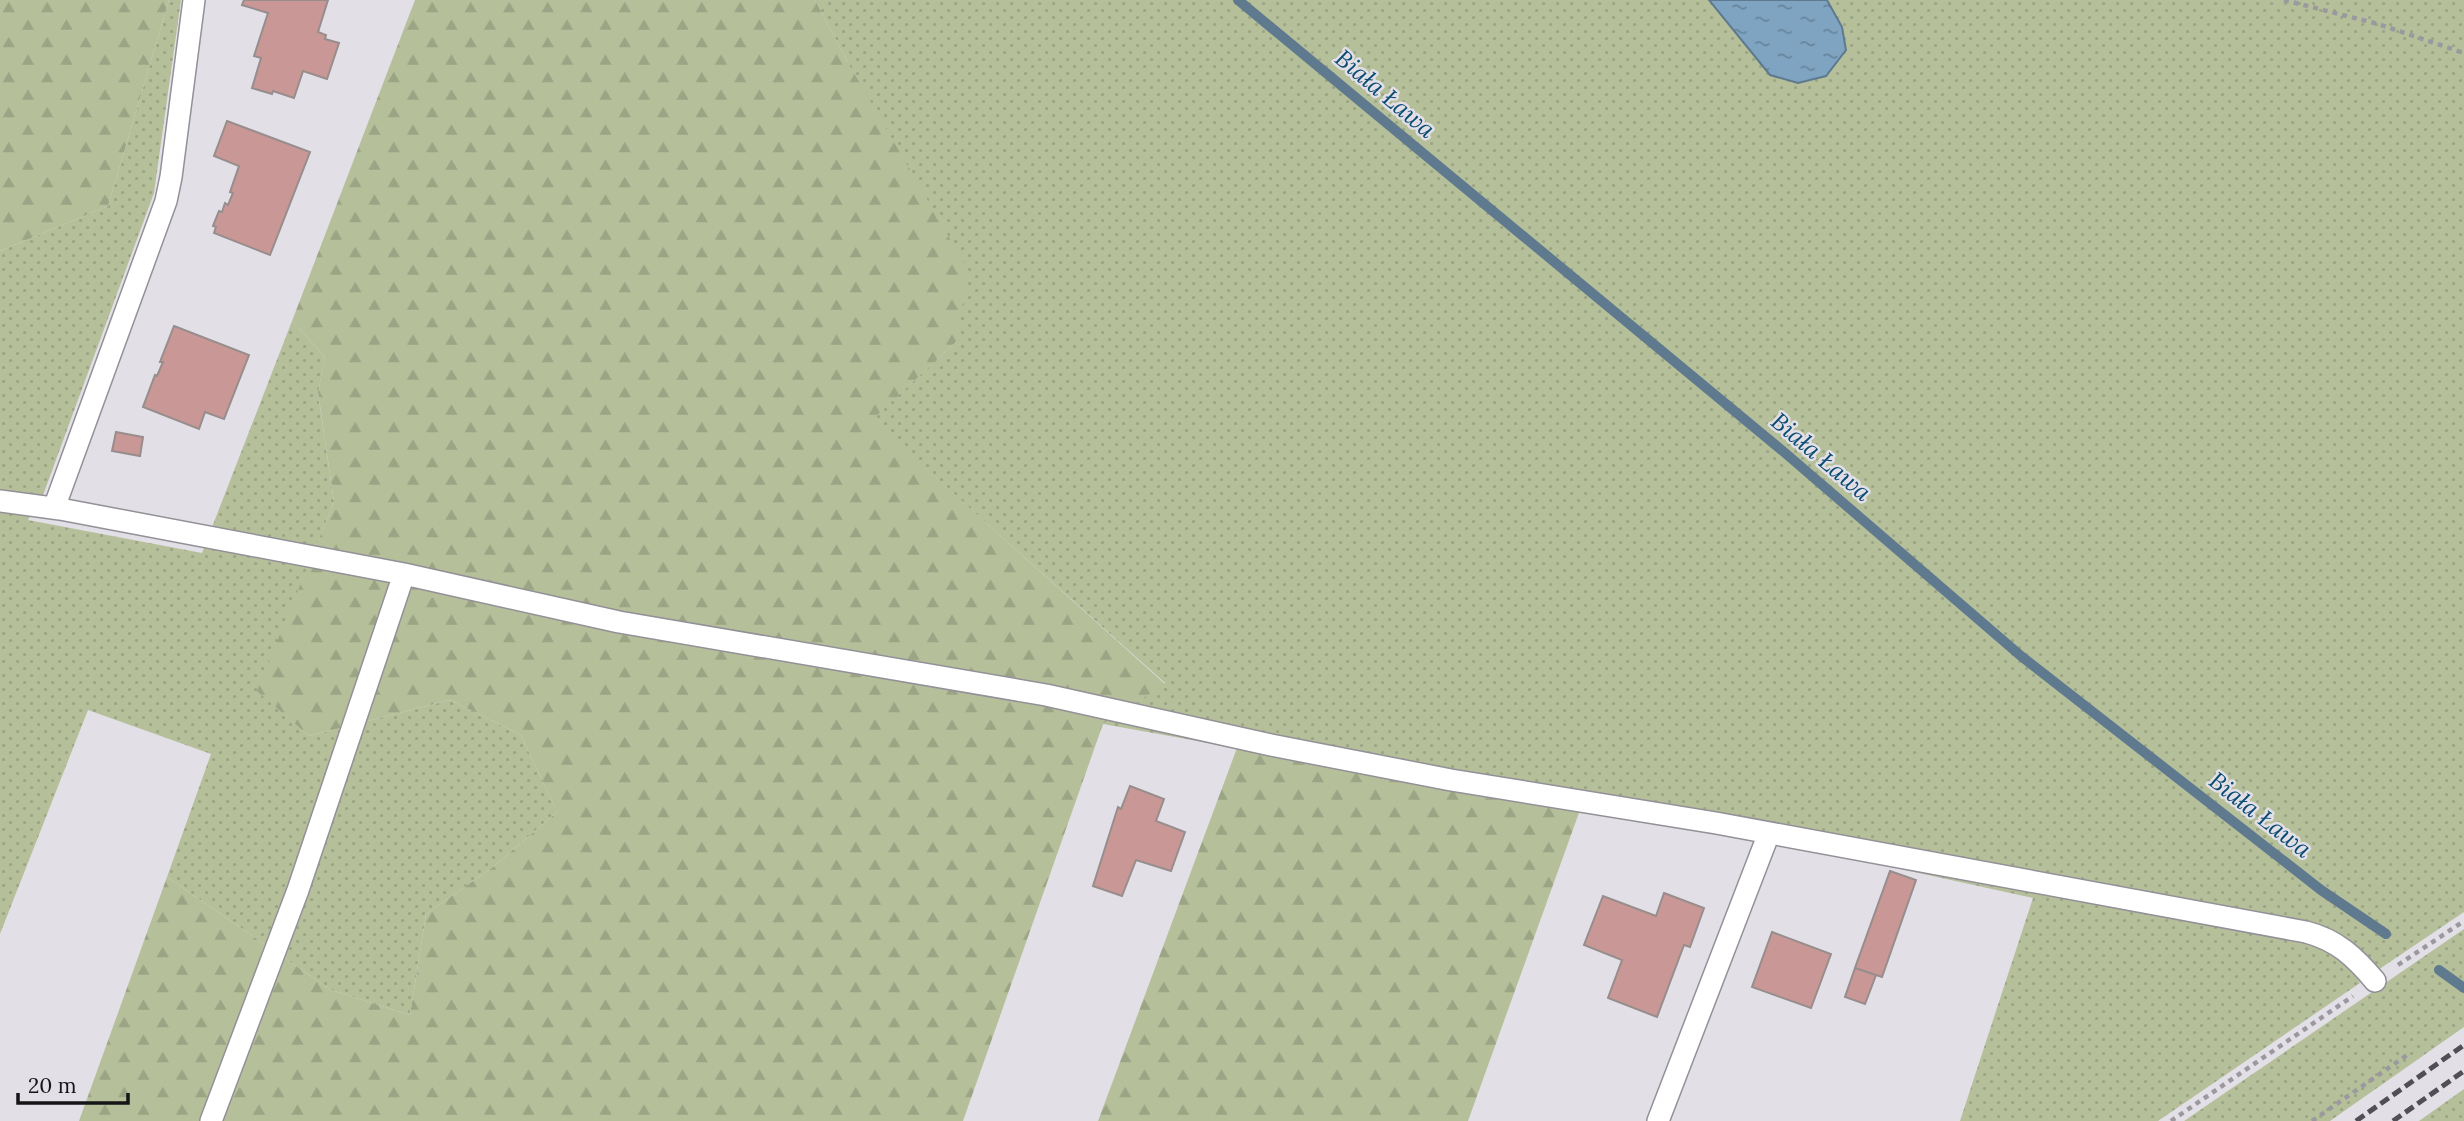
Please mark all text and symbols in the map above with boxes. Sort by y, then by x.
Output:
water label: Biała Ława [1329,43,1443,145]
water label: Biała Ława [1765,406,1879,508]
water label: Biała Ława [2203,765,2318,865]
scale bar [18,1062,128,1106]
text: 20 m [28,1072,77,1099]

